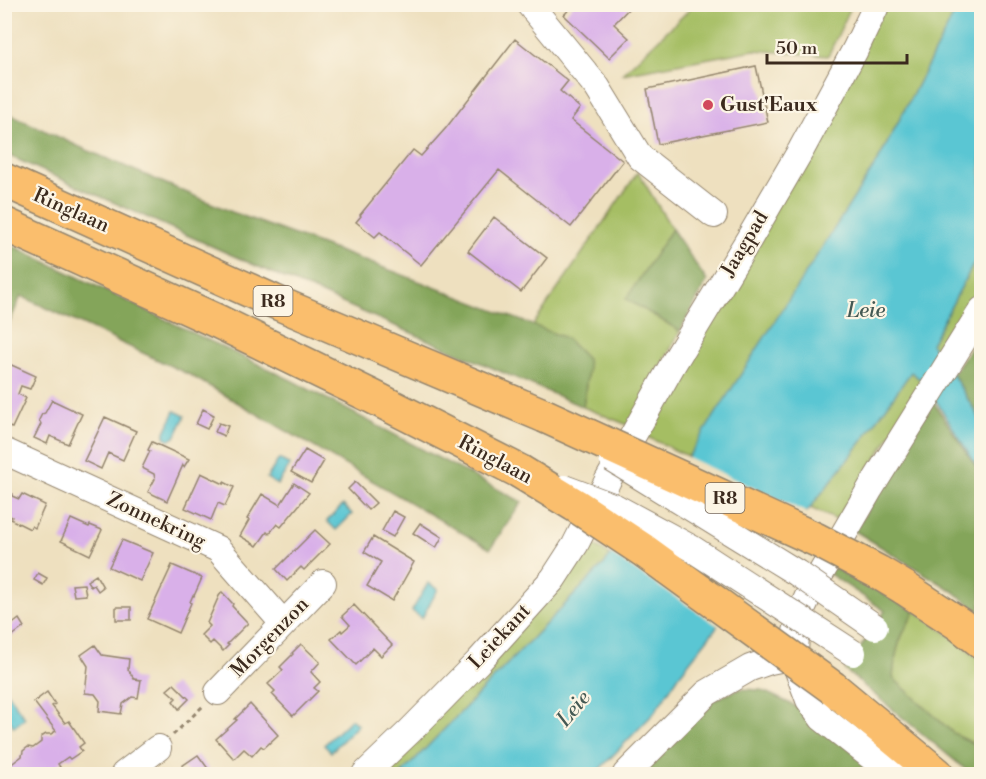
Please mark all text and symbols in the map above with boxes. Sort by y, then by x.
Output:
scale bar [767,27,906,65]
text: 50 m [776,37,818,60]
place label: Gust'Eaux [720,93,818,118]
marker: Gust'Eaux [701,98,715,112]
street label: Ringlaan [29,183,113,239]
street label: Jaagpad [715,206,775,282]
road number: R8 [254,286,292,316]
water label: Leie [846,298,886,324]
street label: Ringlaan [453,430,537,490]
road number: R8 [706,483,744,513]
street label: Zonnekring [102,487,210,555]
street label: Morgenzon [225,592,315,683]
street label: Leiekant [463,599,537,675]
water label: Leie [551,686,597,733]

